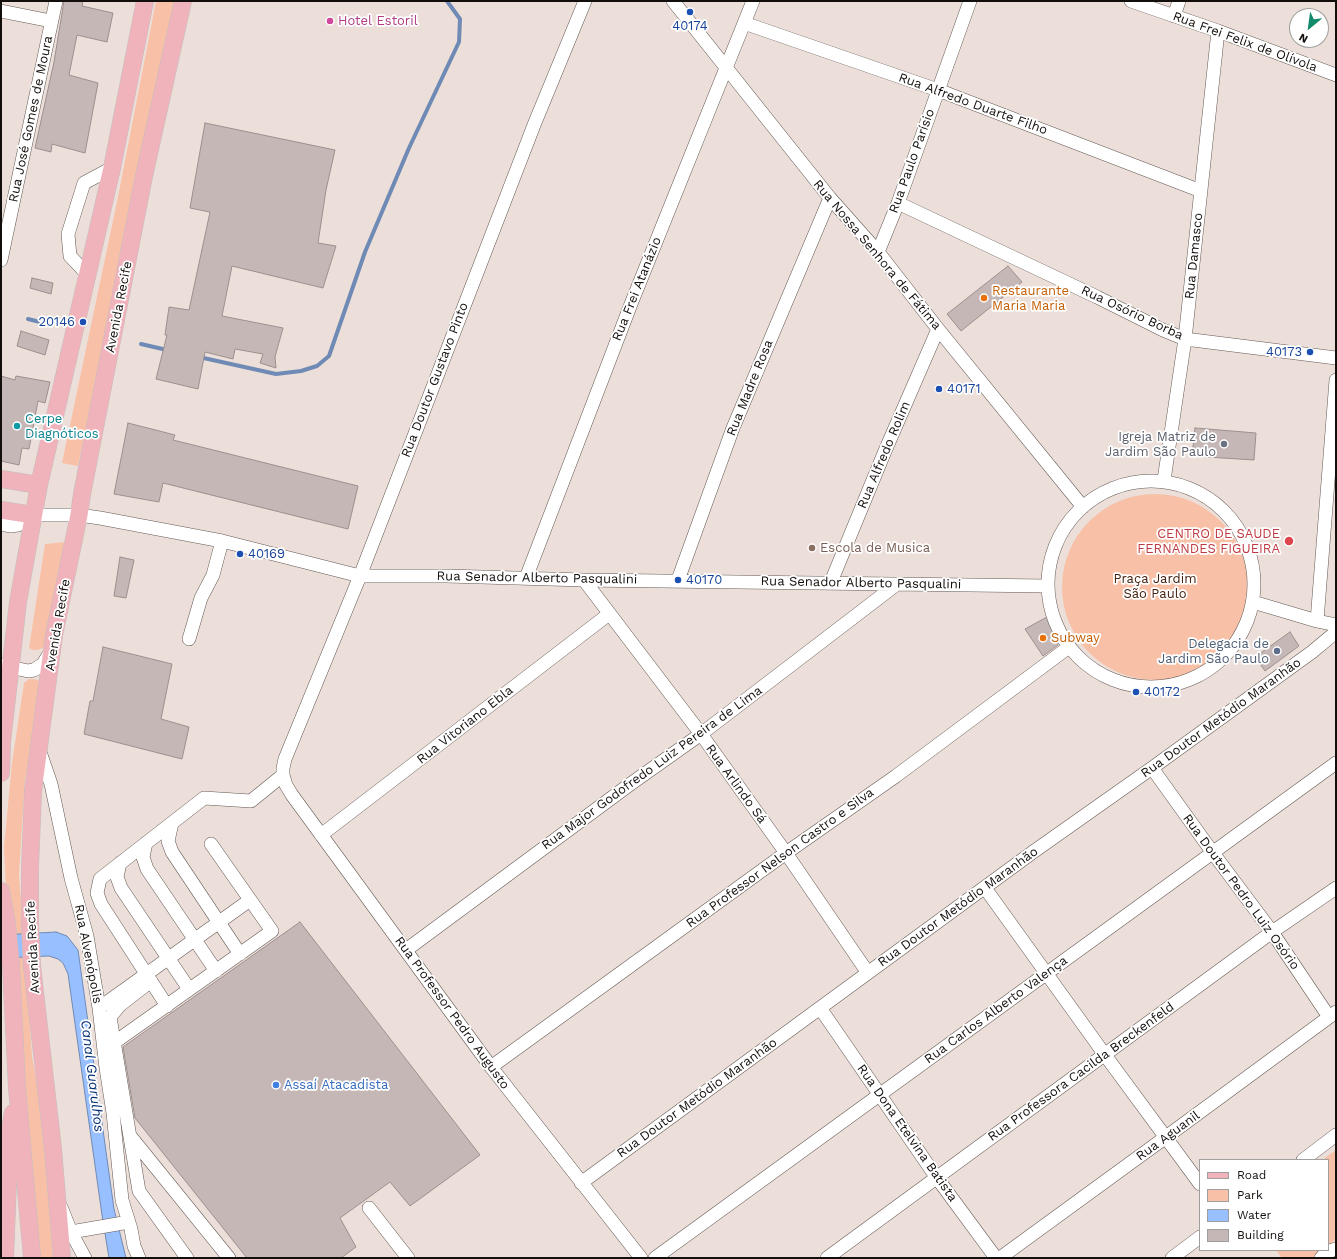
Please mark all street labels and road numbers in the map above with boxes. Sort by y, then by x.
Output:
street label: Rua Frei Felix de Olívola [1171,9,1319,75]
street label: Rua José Gomes de Moura [6,34,56,204]
street label: Rua Alfredo Duarte Filho [896,70,1050,138]
street label: Rua Paulo Parísio [886,107,938,215]
street label: Rua Nossa Senhora de Fátima [810,177,944,333]
street label: Rua Damasco [1182,212,1206,300]
street label: Rua Frei Atanázio [609,235,665,343]
street label: Avenida Recife [102,260,136,354]
street label: Rua Osório Borba [1079,283,1185,343]
street label: Rua Doutor Gustavo Pinto [398,300,472,460]
street label: Rua Madre Rosa [724,338,776,438]
street label: Rua Alfredo Rolim [854,399,914,511]
street label: Rua Senador Alberto Pasqualini [437,568,637,588]
street label: Rua Senador Alberto Pasqualini [761,573,961,593]
street label: Avenida Recife [42,578,74,672]
street label: Rua Doutor Metódio Maranhão [1138,655,1304,781]
street label: Rua Vitoriano Ebla [414,683,516,767]
street label: Rua Major Godofredo Luiz Pereira de Lima [539,683,765,853]
street label: Rua Arlindo Sá [702,742,770,826]
street label: Rua Professor Nelson Castro e Silva [683,785,877,931]
street label: Rua Doutor Pedro Luiz Osório [1179,811,1303,973]
street label: Rua Doutor Metódio Maranhão [875,844,1041,970]
street label: Avenida Recife [23,900,43,994]
street label: Rua Alvenópolis [71,903,105,1005]
street label: Rua Professor Pedro Augusto [391,934,513,1092]
street label: Rua Carlos Alberto Valença [921,953,1071,1067]
street label: Rua Professora Cacilda Breckenfeld [985,999,1177,1145]
street label: Rua Doutor Metódio Maranhão [614,1035,780,1161]
street label: Rua Dona Etelvina Batista [854,1061,960,1205]
street label: Rua Aguanil [1133,1108,1203,1164]

